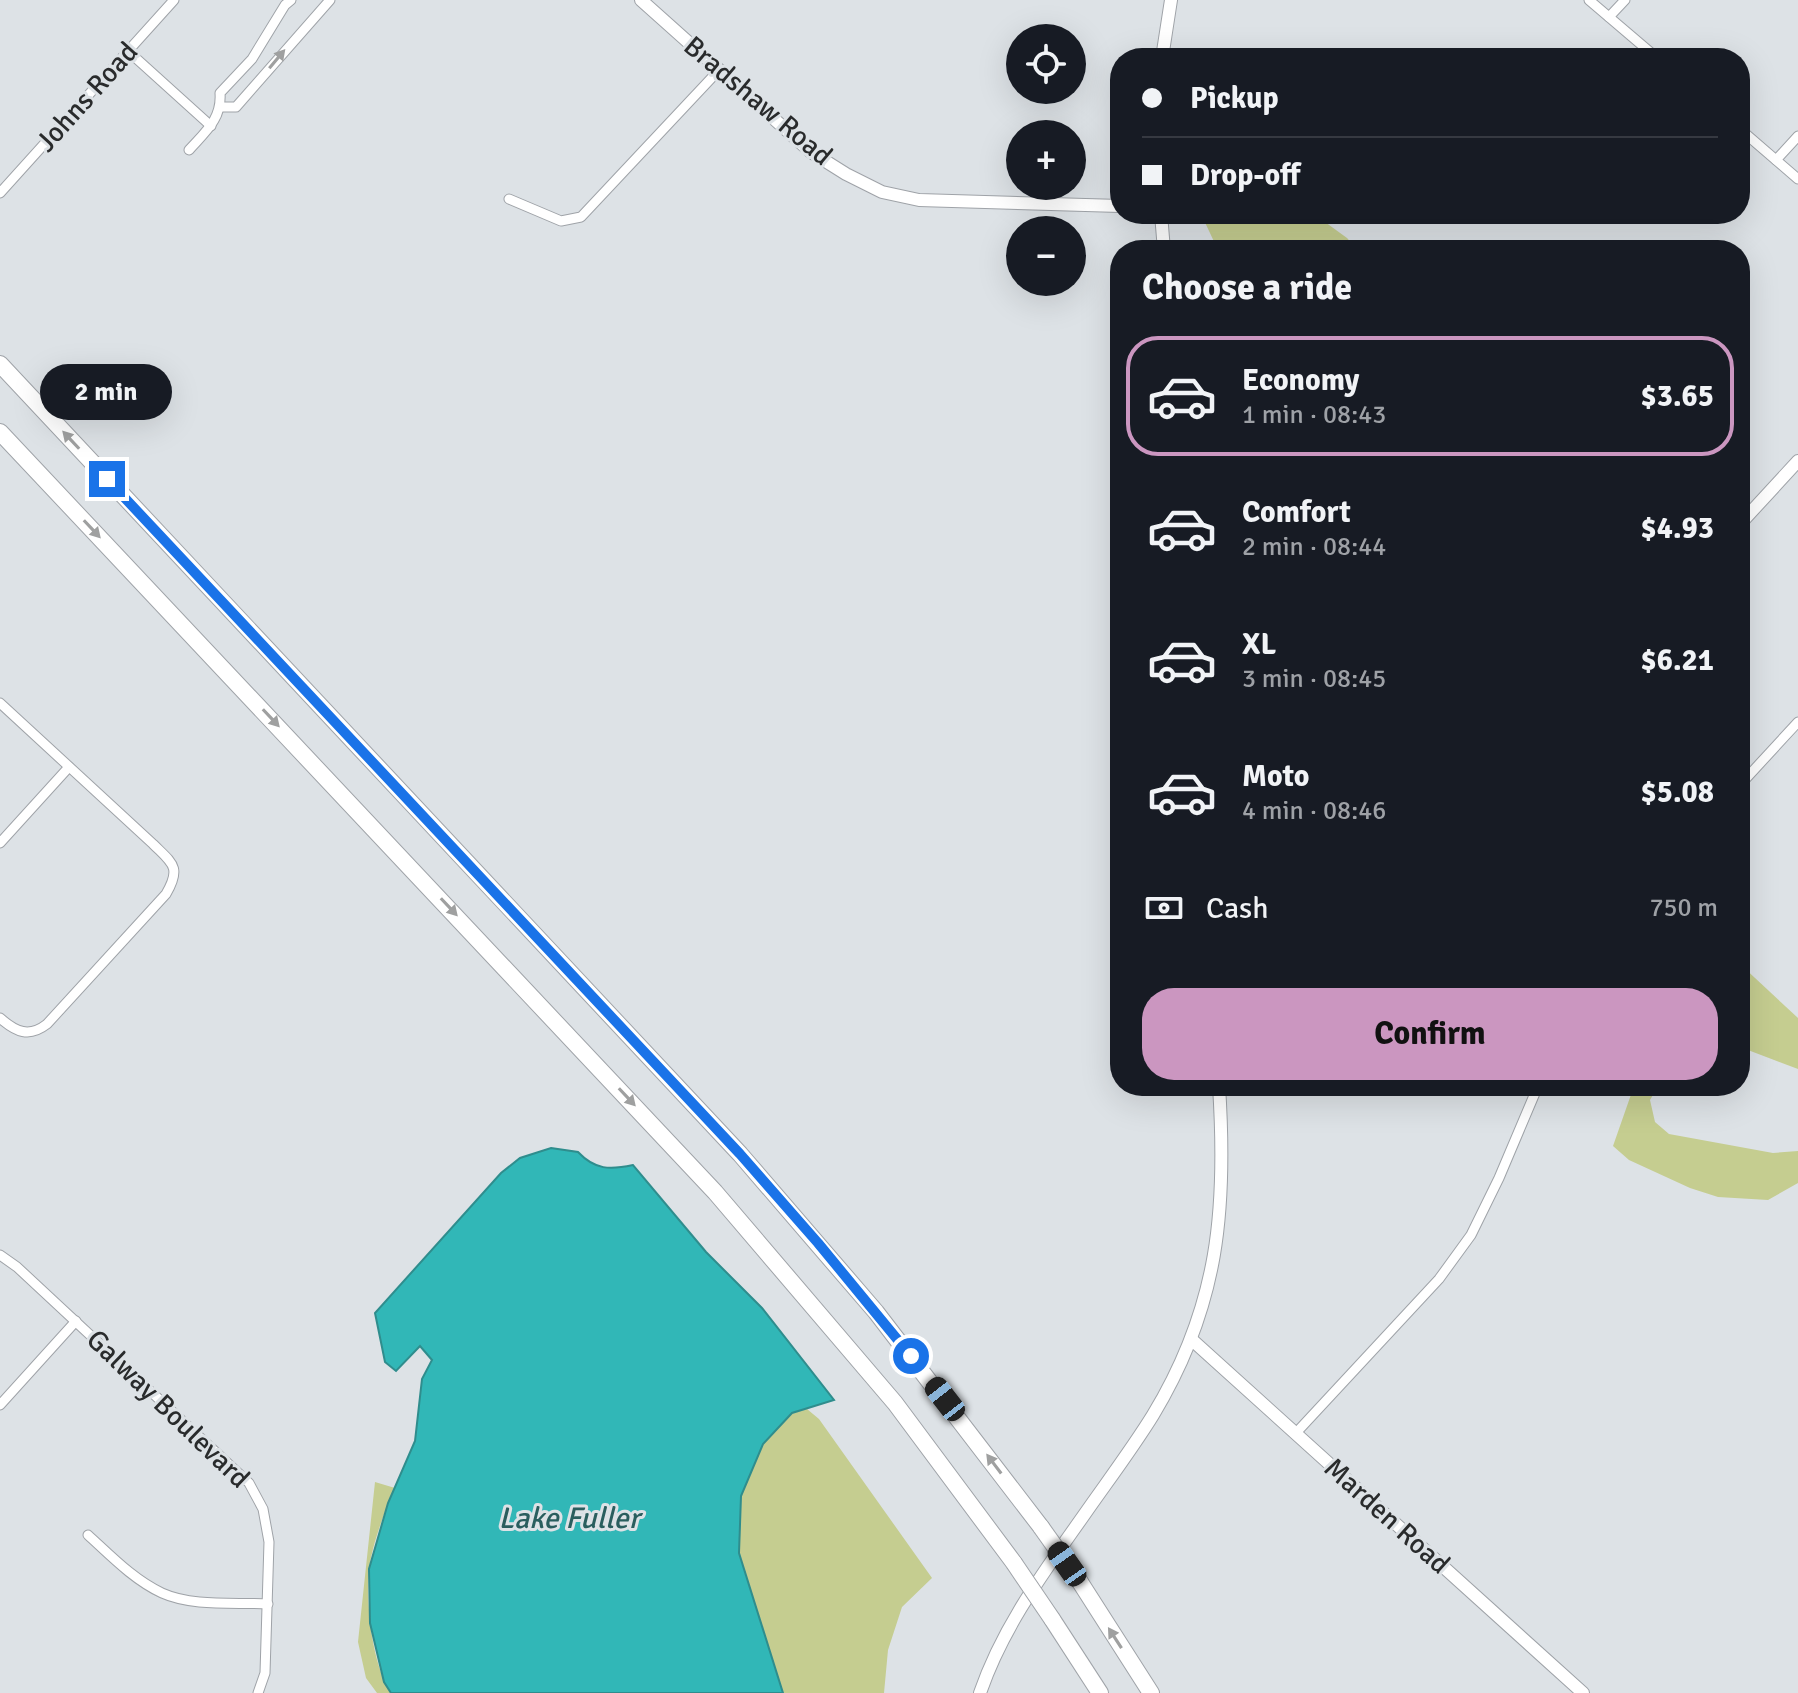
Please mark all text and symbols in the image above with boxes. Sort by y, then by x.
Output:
map controls [1006,24,1086,296]
button: locate [1006,24,1086,104]
street label: Bradshaw Road [677,29,839,173]
street label: Johns Road [29,35,145,159]
one-way arrow [268,50,285,70]
text: Pickup [1190,80,1279,117]
button: + [1006,120,1086,200]
text: Drop-off [1190,157,1300,194]
button: − [1006,216,1086,296]
text: Choose a ride [1142,265,1352,310]
icon: car [1146,360,1218,432]
text: Economy [1242,362,1359,399]
callout: 2 min [41,363,173,419]
text: 2 min [75,376,137,408]
text: $3.65 [1641,378,1714,415]
text: 1 min · 08:43 [1242,399,1386,431]
one-way arrow [62,430,80,449]
route end [89,461,125,497]
icon: car [1146,492,1218,564]
text: Comfort [1242,494,1351,531]
text: $4.93 [1641,510,1714,547]
one-way arrow [82,519,101,538]
text: 2 min · 08:44 [1242,531,1386,563]
icon: car [1146,624,1218,696]
text: XL [1242,626,1276,663]
text: $6.21 [1641,642,1714,679]
text: 3 min · 08:45 [1242,663,1386,695]
one-way arrow [261,708,279,727]
icon: car [1146,756,1218,828]
text: Moto [1242,758,1309,795]
text: $5.08 [1641,774,1714,811]
text: 4 min · 08:46 [1242,795,1386,827]
icon: cash [1142,886,1186,930]
text: Cash [1206,890,1269,927]
text: 750 m [1649,892,1718,924]
one-way arrow [440,897,458,916]
button: Confirm [1142,988,1718,1080]
one-way arrow [618,1087,636,1106]
street label: Galway Boulevard [79,1323,257,1495]
route start [893,1338,929,1374]
car [921,1373,969,1425]
street label: Marden Road [1317,1451,1457,1581]
one-way arrow [986,1453,1002,1475]
water label: Lake Fuller [499,1500,643,1537]
car [1043,1537,1091,1591]
one-way arrow [1108,1627,1123,1648]

